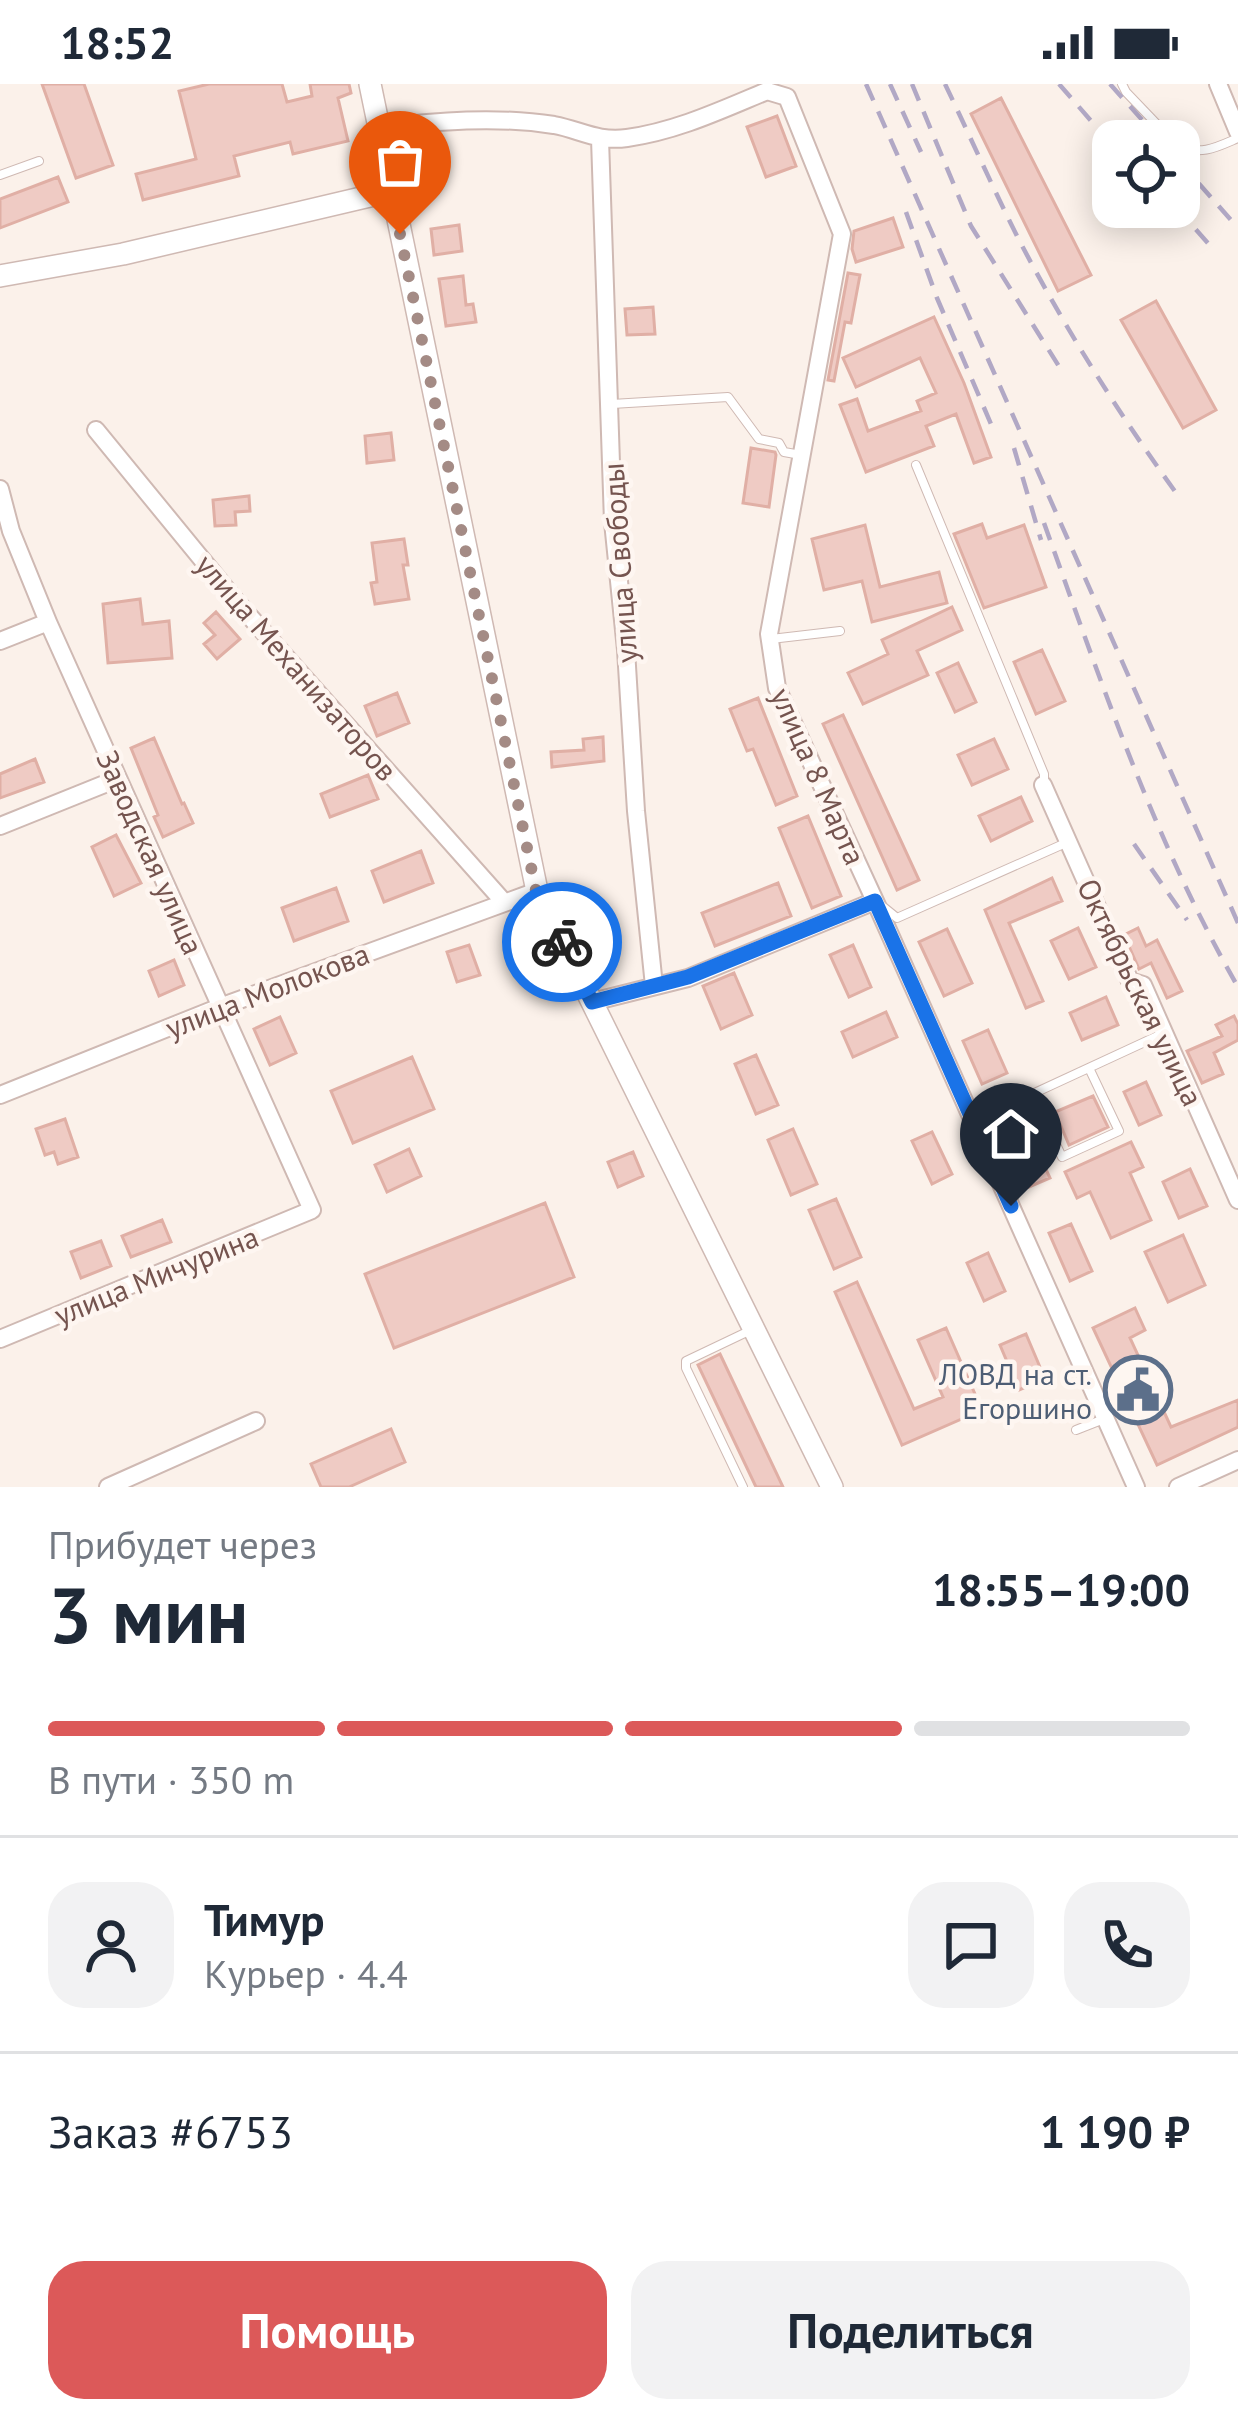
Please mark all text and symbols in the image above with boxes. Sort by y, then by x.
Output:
text: 18:52 [60,13,174,71]
pin [349,111,451,234]
map controls [1092,120,1200,228]
button: locate [1092,120,1200,228]
icon: bag [367,129,433,195]
street label: улица Свободы [593,462,645,664]
street label: улица Механизаторов [188,545,406,789]
street label: улица 8 Марта [763,681,875,871]
street label: Заводская улица [89,744,213,960]
street label: Октябрьская улица [1069,872,1213,1112]
courier [502,882,622,1002]
icon: bike [529,909,595,975]
street label: улица Молокова [160,933,374,1047]
pin [960,1083,1062,1206]
icon: home [978,1101,1044,1167]
street label: улица Мичурина [48,1216,264,1334]
place label: ЛОВД на ст. Егоршино [938,1354,1092,1427]
public building icon: ЛОВД на ст. Егоршино [1103,1355,1173,1425]
text: Прибудет через [48,1519,317,1570]
text: 18:55–19:00 [932,1560,1190,1618]
text: 3 мин [48,1564,248,1665]
text: В пути · 350 m [48,1754,294,1805]
button: person [48,1882,174,2008]
button: chat [908,1882,1034,2008]
button: phone [1064,1882,1190,2008]
text: Тимур [204,1890,325,1948]
text: Курьер · 4.4 [204,1948,408,1999]
text: Заказ #6753 [48,2102,293,2160]
text: 1 190 ₽ [1040,2102,1190,2160]
button: Помощь [48,2261,607,2399]
button: Поделиться [631,2261,1190,2399]

